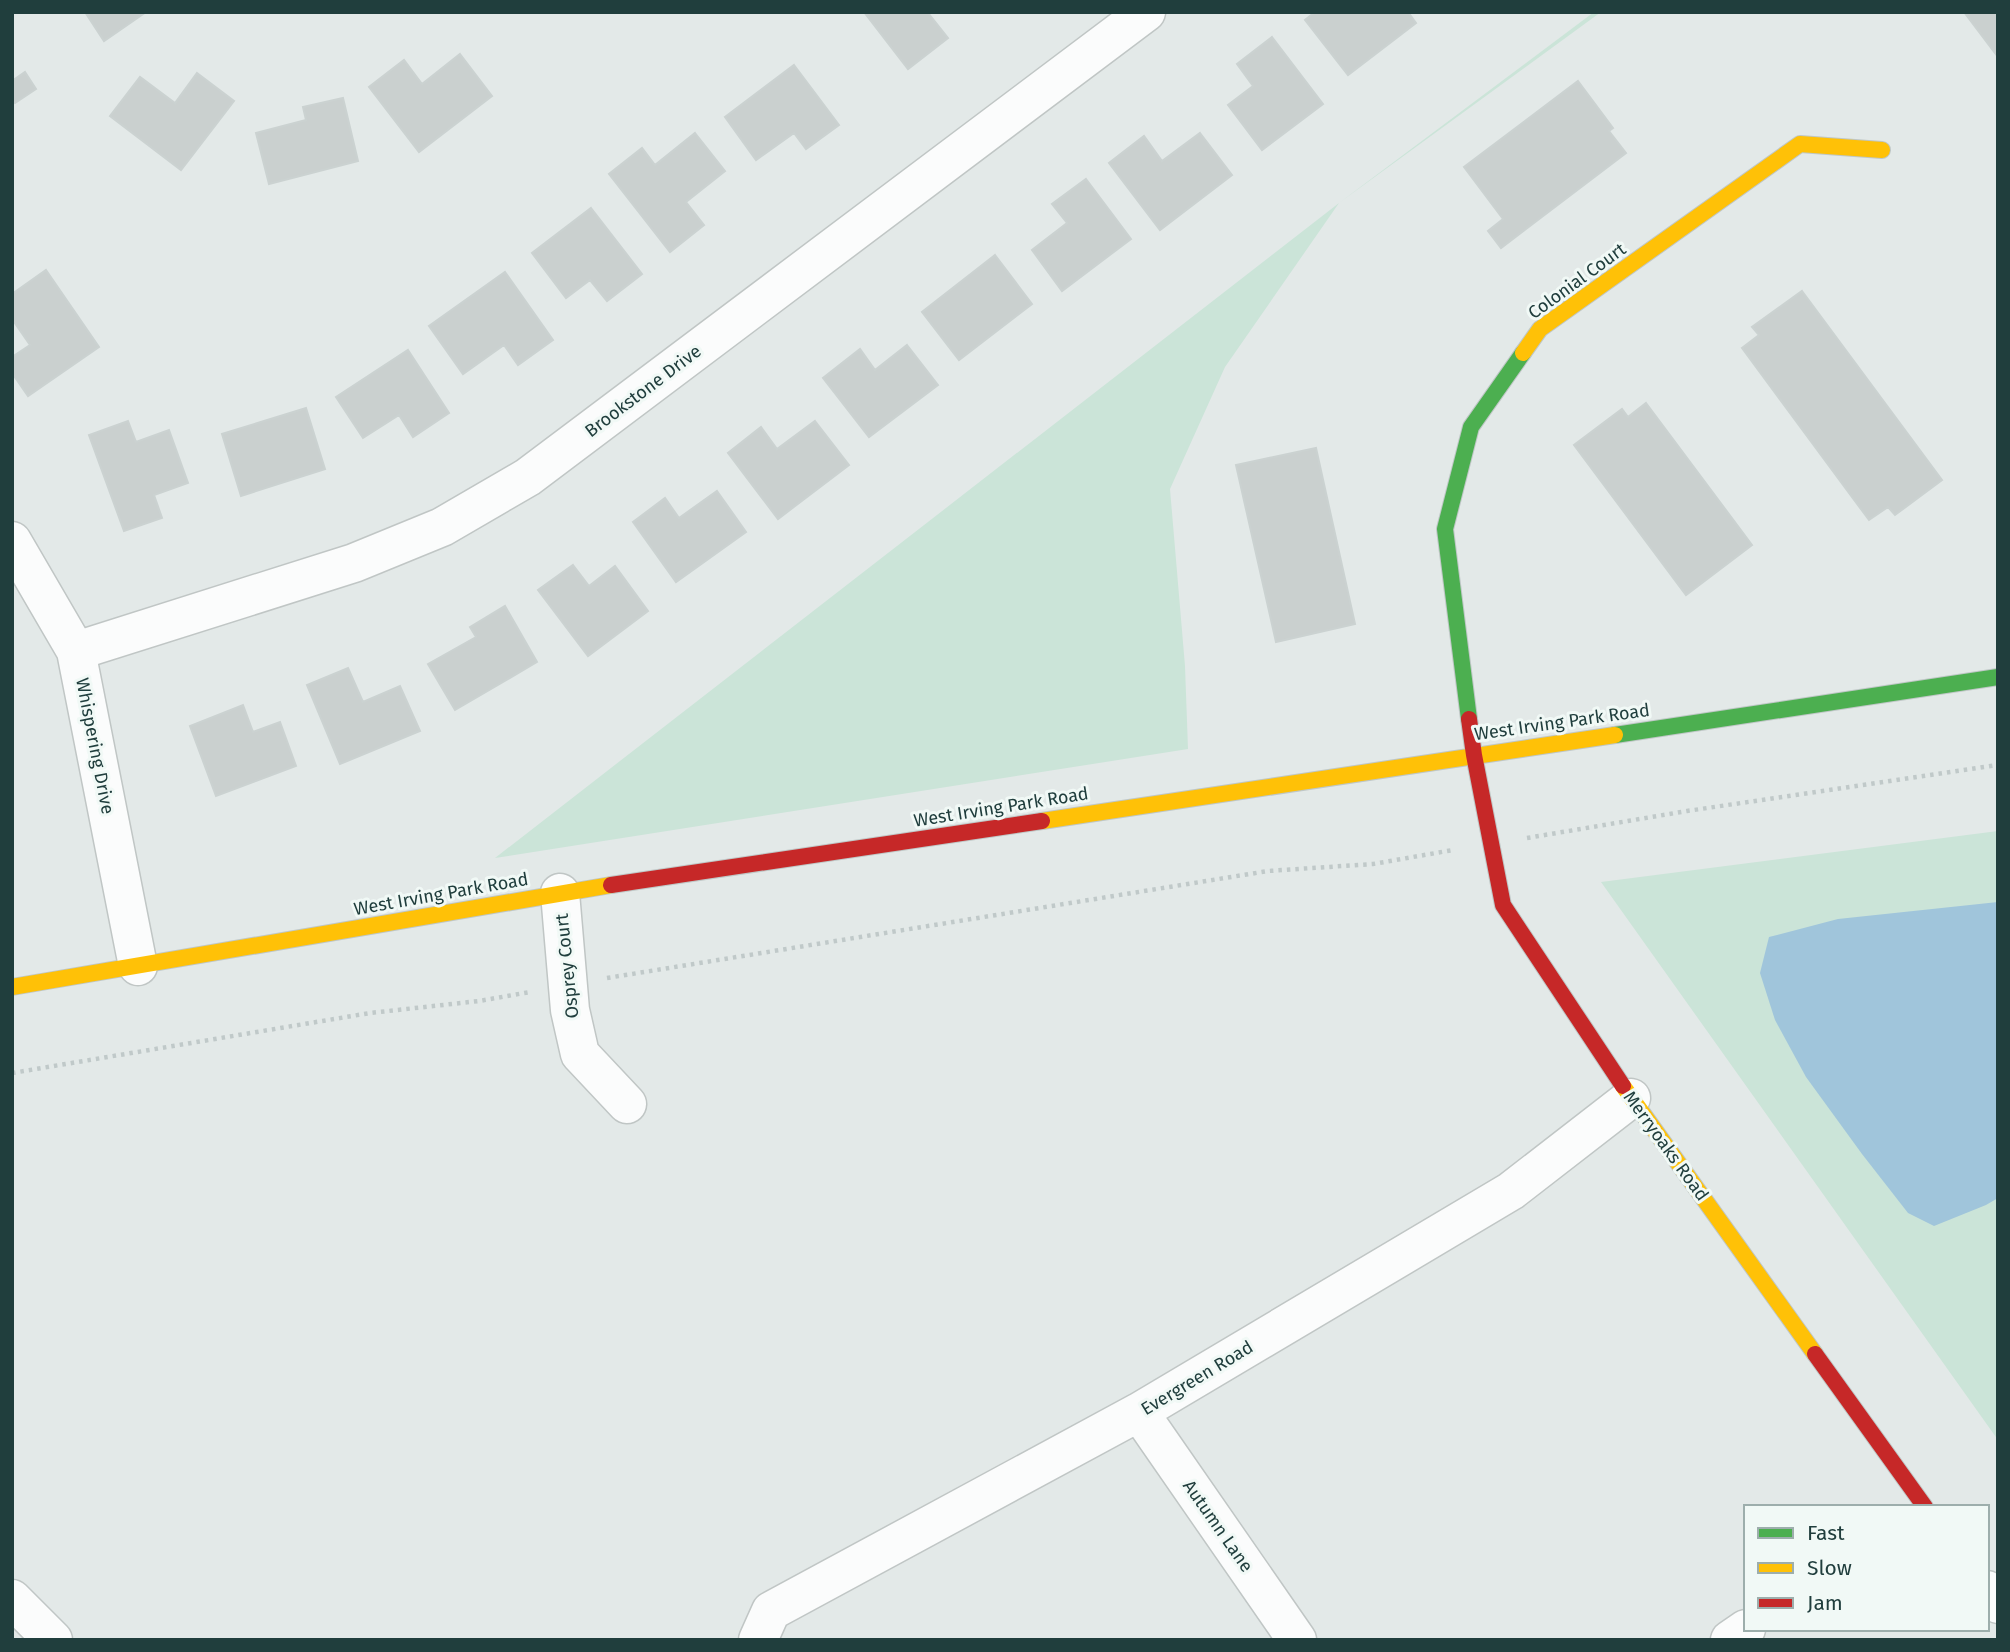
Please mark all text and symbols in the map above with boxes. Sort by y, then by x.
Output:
street label: Colonial Court [1524,238,1631,324]
street label: Brookstone Drive [580,340,706,442]
street label: Whispering Drive [71,676,119,816]
street label: West Irving Park Road [1473,699,1651,745]
street label: West Irving Park Road [912,782,1090,832]
street label: West Irving Park Road [352,868,530,920]
street label: Osprey Court [550,912,583,1020]
street label: Merryoaks Road [1619,1087,1713,1205]
street label: Evergreen Road [1137,1336,1257,1420]
street label: Autumn Lane [1178,1476,1258,1576]
legend [1744,1505,1989,1631]
text: Fast [1807,1520,1845,1546]
text: Slow [1807,1555,1852,1581]
text: Jam [1807,1590,1843,1616]

